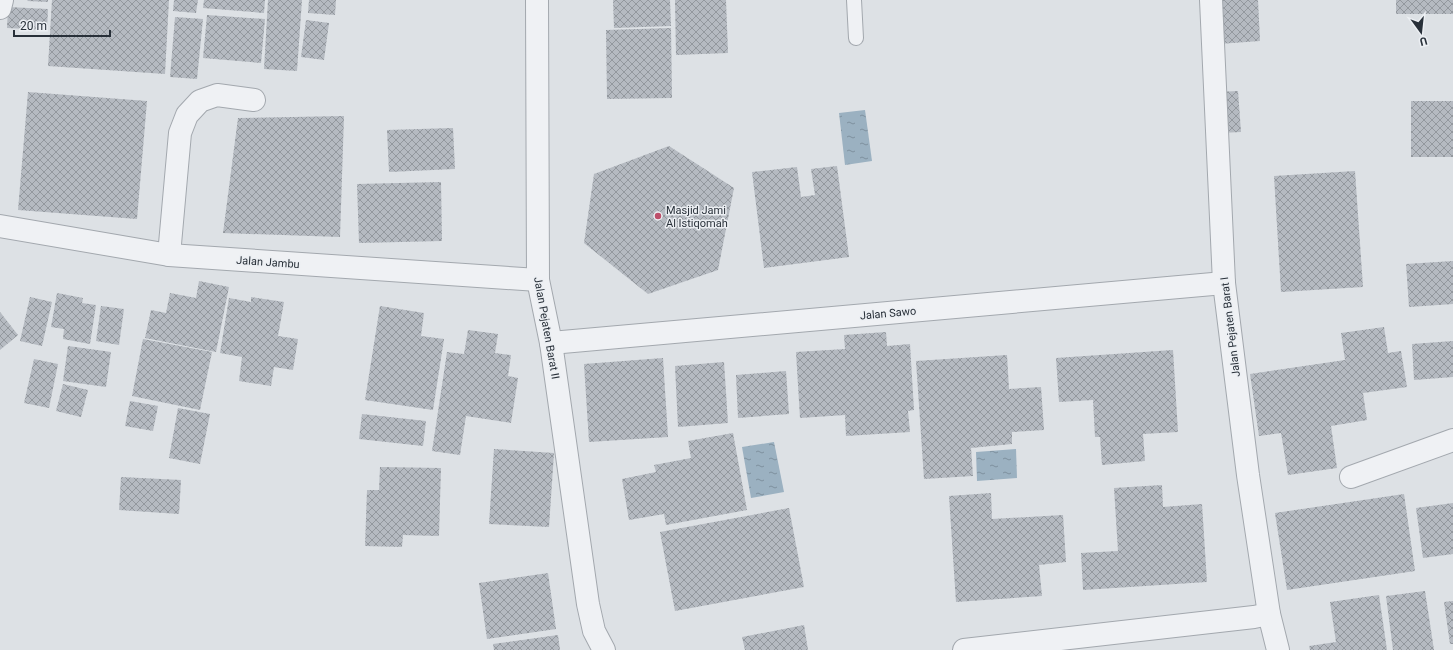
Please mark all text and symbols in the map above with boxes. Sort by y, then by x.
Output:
scale bar [14,12,110,38]
north arrow [1401,12,1441,52]
text: 20 m [20,19,47,33]
text: U [1418,34,1429,48]
place label: Masjid Jami Al Istiqomah [666,204,728,230]
marker: Masjid Jami Al Istiqomah [653,211,663,221]
street label: Jalan Jambu [236,254,300,271]
street label: Jalan Pejaten Barat II [531,276,562,380]
street label: Jalan Pejaten Barat I [1218,276,1243,378]
street label: Jalan Sawo [859,305,917,322]

